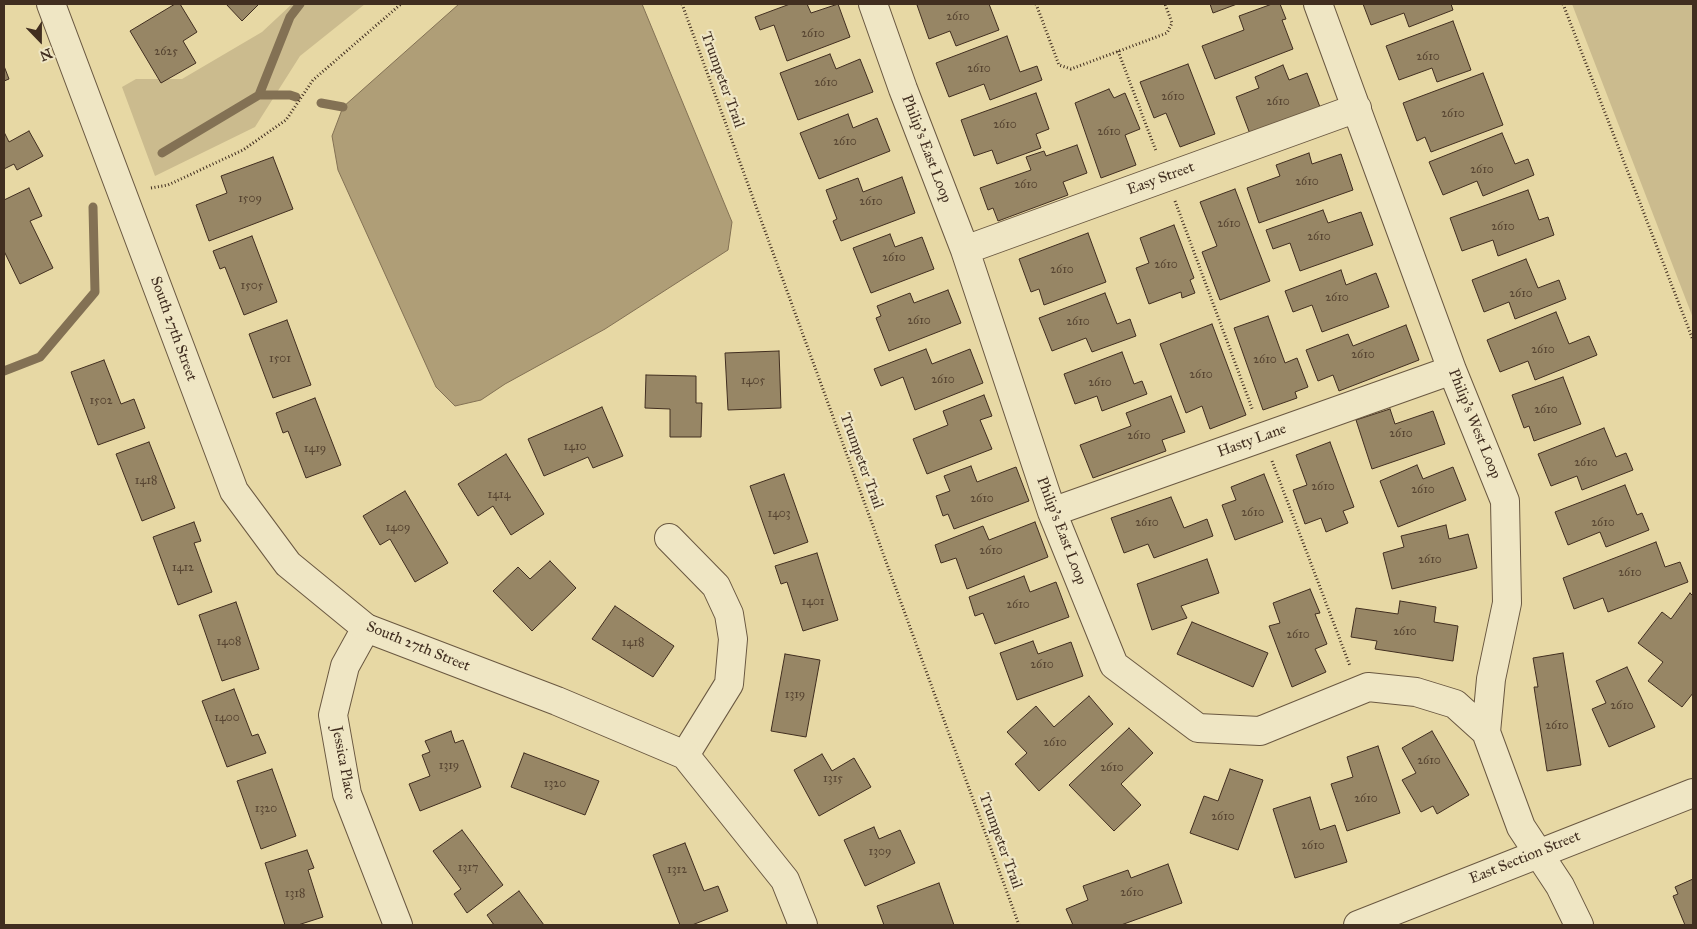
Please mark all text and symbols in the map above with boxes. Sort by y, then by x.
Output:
house number: 2610 [946,10,970,24]
north arrow [15,15,65,65]
house number: 2610 [801,27,825,41]
street label: Trumpeter Trail [696,30,748,130]
text: N [37,44,54,64]
house number: 2625 [154,45,178,59]
house number: 2610 [1416,50,1440,64]
house number: 2610 [967,62,991,76]
house number: 2610 [814,76,838,90]
house number: 2610 [1161,90,1185,104]
street label: Philip's East Loop [897,93,955,205]
house number: 2610 [1266,95,1290,109]
house number: 2610 [1441,107,1465,121]
house number: 2610 [993,118,1017,132]
house number: 2610 [1097,125,1121,139]
house number: 2610 [833,135,857,149]
street label: Easy Street [1125,159,1197,199]
house number: 2610 [1470,163,1494,177]
house number: 2610 [1295,175,1319,189]
house number: 2610 [1014,178,1038,192]
house number: 1509 [238,192,262,206]
house number: 2610 [859,195,883,209]
house number: 2610 [1217,217,1241,231]
house number: 2610 [1491,220,1515,234]
house number: 2610 [1307,230,1331,244]
house number: 2610 [882,251,906,265]
house number: 2610 [1154,258,1178,272]
house number: 2610 [1050,263,1074,277]
street label: South 27th Street [146,274,200,384]
house number: 1505 [241,279,263,293]
house number: 2610 [1509,287,1533,301]
house number: 2610 [1325,291,1349,305]
house number: 2610 [907,314,931,328]
house number: 2610 [1066,315,1090,329]
house number: 2610 [1531,343,1555,357]
house number: 2610 [1351,348,1375,362]
house number: 1501 [269,352,291,366]
house number: 2610 [1253,353,1277,367]
street label: Philip's West Loop [1444,366,1504,482]
house number: 2610 [1189,368,1213,382]
house number: 2610 [931,373,955,387]
house number: 1405 [741,374,765,388]
house number: 2610 [1088,376,1112,390]
house number: 1502 [89,394,113,408]
house number: 2610 [1534,403,1558,417]
street label: Trumpeter Trail [835,411,887,511]
street label: Hasty Lane [1215,420,1289,462]
house number: 2610 [1389,427,1413,441]
house number: 2610 [1127,429,1151,443]
house number: 1410 [563,440,587,454]
house number: 1419 [304,442,326,456]
house number: 2610 [1574,456,1598,470]
house number: 1418 [135,474,157,488]
street label: Philip's East Loop [1032,475,1090,587]
house number: 2610 [1311,480,1335,494]
house number: 2610 [1411,483,1435,497]
house number: 1414 [488,488,510,502]
house number: 2610 [970,492,994,506]
house number: 2610 [1241,506,1265,520]
house number: 1403 [767,507,791,521]
house number: 2610 [1135,516,1159,530]
house number: 2610 [1591,516,1615,530]
house number: 1409 [386,521,410,535]
house number: 2610 [979,544,1003,558]
house number: 2610 [1418,553,1442,567]
house number: 1412 [172,561,194,575]
house number: 2610 [1618,566,1642,580]
house number: 1401 [801,595,825,609]
house number: 2610 [1006,598,1030,612]
street label: South 27th Street [363,618,473,676]
house number: 2610 [1393,625,1417,639]
house number: 2610 [1286,628,1310,642]
house number: 1408 [217,635,241,649]
house number: 1418 [622,636,644,650]
house number: 2610 [1030,658,1054,672]
house number: 1319 [785,688,805,702]
house number: 2610 [1610,699,1634,713]
house number: 1400 [214,711,240,725]
house number: 2610 [1545,719,1569,733]
street label: Jessica Place [327,725,359,801]
house number: 2610 [1043,736,1067,750]
house number: 2610 [1417,754,1441,768]
house number: 1319 [439,759,459,773]
house number: 2610 [1100,761,1124,775]
house number: 1315 [823,772,843,786]
house number: 1320 [544,777,566,791]
street label: Trumpeter Trail [974,791,1026,891]
house number: 2610 [1354,792,1378,806]
house number: 1320 [255,802,277,816]
house number: 2610 [1211,810,1235,824]
street label: East Section Street [1467,828,1583,888]
house number: 2610 [1301,839,1325,853]
house number: 1309 [869,845,891,859]
house number: 1317 [458,861,478,875]
house number: 1312 [667,863,687,877]
house number: 2610 [1120,886,1144,900]
house number: 1318 [285,887,305,901]

